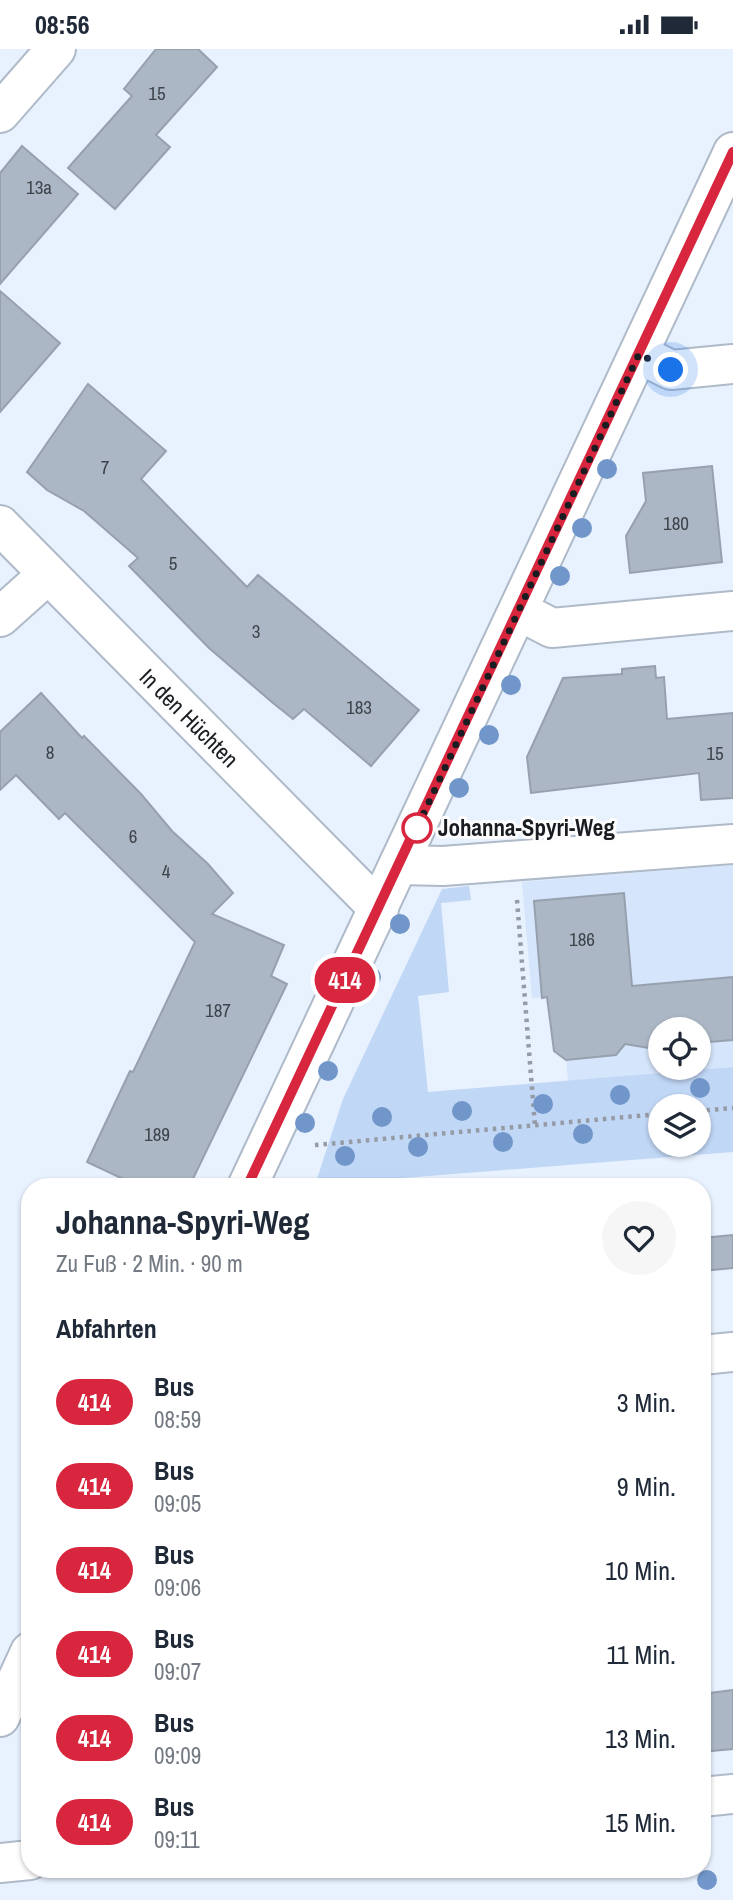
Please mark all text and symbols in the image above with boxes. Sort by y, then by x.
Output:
text: 08:56 [35,7,90,42]
house number: 15 [148,80,166,106]
house number: 13a [26,174,52,200]
your location [653,352,688,387]
house number: 7 [101,454,110,480]
house number: 180 [663,510,689,536]
house number: 5 [169,550,178,576]
house number: 3 [252,618,260,644]
street label: In den Hüchten [133,661,246,774]
house number: 183 [346,694,372,720]
house number: 8 [46,739,54,765]
house number: 15 [706,740,724,766]
place label: Johanna-Spyri-Weg [438,812,615,843]
marker: Johanna-Spyri-Weg [402,813,432,843]
house number: 6 [129,823,137,849]
house number: 4 [162,858,171,884]
house number: 186 [569,926,595,952]
line badge: 414 [305,957,385,1003]
text: 414 [329,964,361,996]
house number: 187 [205,997,231,1023]
map controls [648,1017,711,1157]
button: locate [648,1017,711,1080]
button: layers [648,1094,711,1157]
house number: 189 [144,1121,170,1147]
text: Johanna-Spyri-Weg [56,1200,310,1244]
button: heart [602,1201,676,1275]
text: Zu Fuß · 2 Min. · 90 m [56,1248,243,1279]
text: Abfahrten [56,1311,157,1346]
text: Bus [154,1369,194,1404]
text: 3 Min. [617,1385,676,1420]
text: 414 [78,1386,111,1418]
text: 08:59 [154,1404,201,1435]
text: Bus [154,1453,194,1488]
text: 9 Min. [617,1469,676,1504]
text: 414 [78,1470,111,1502]
text: 09:05 [154,1488,201,1519]
text: Bus [154,1537,194,1572]
text: 10 Min. [605,1553,676,1588]
text: 414 [78,1554,111,1586]
text: 09:06 [154,1572,201,1603]
text: Bus [154,1621,194,1656]
text: 11 Min. [606,1637,676,1672]
text: 414 [78,1638,111,1670]
text: 09:07 [154,1656,201,1687]
text: Bus [154,1705,194,1740]
text: 13 Min. [605,1721,676,1756]
text: 414 [78,1722,111,1754]
text: 09:09 [154,1740,201,1771]
text: Bus [154,1789,194,1824]
text: 15 Min. [605,1805,676,1840]
text: 414 [78,1806,111,1838]
text: 09:11 [154,1824,200,1855]

